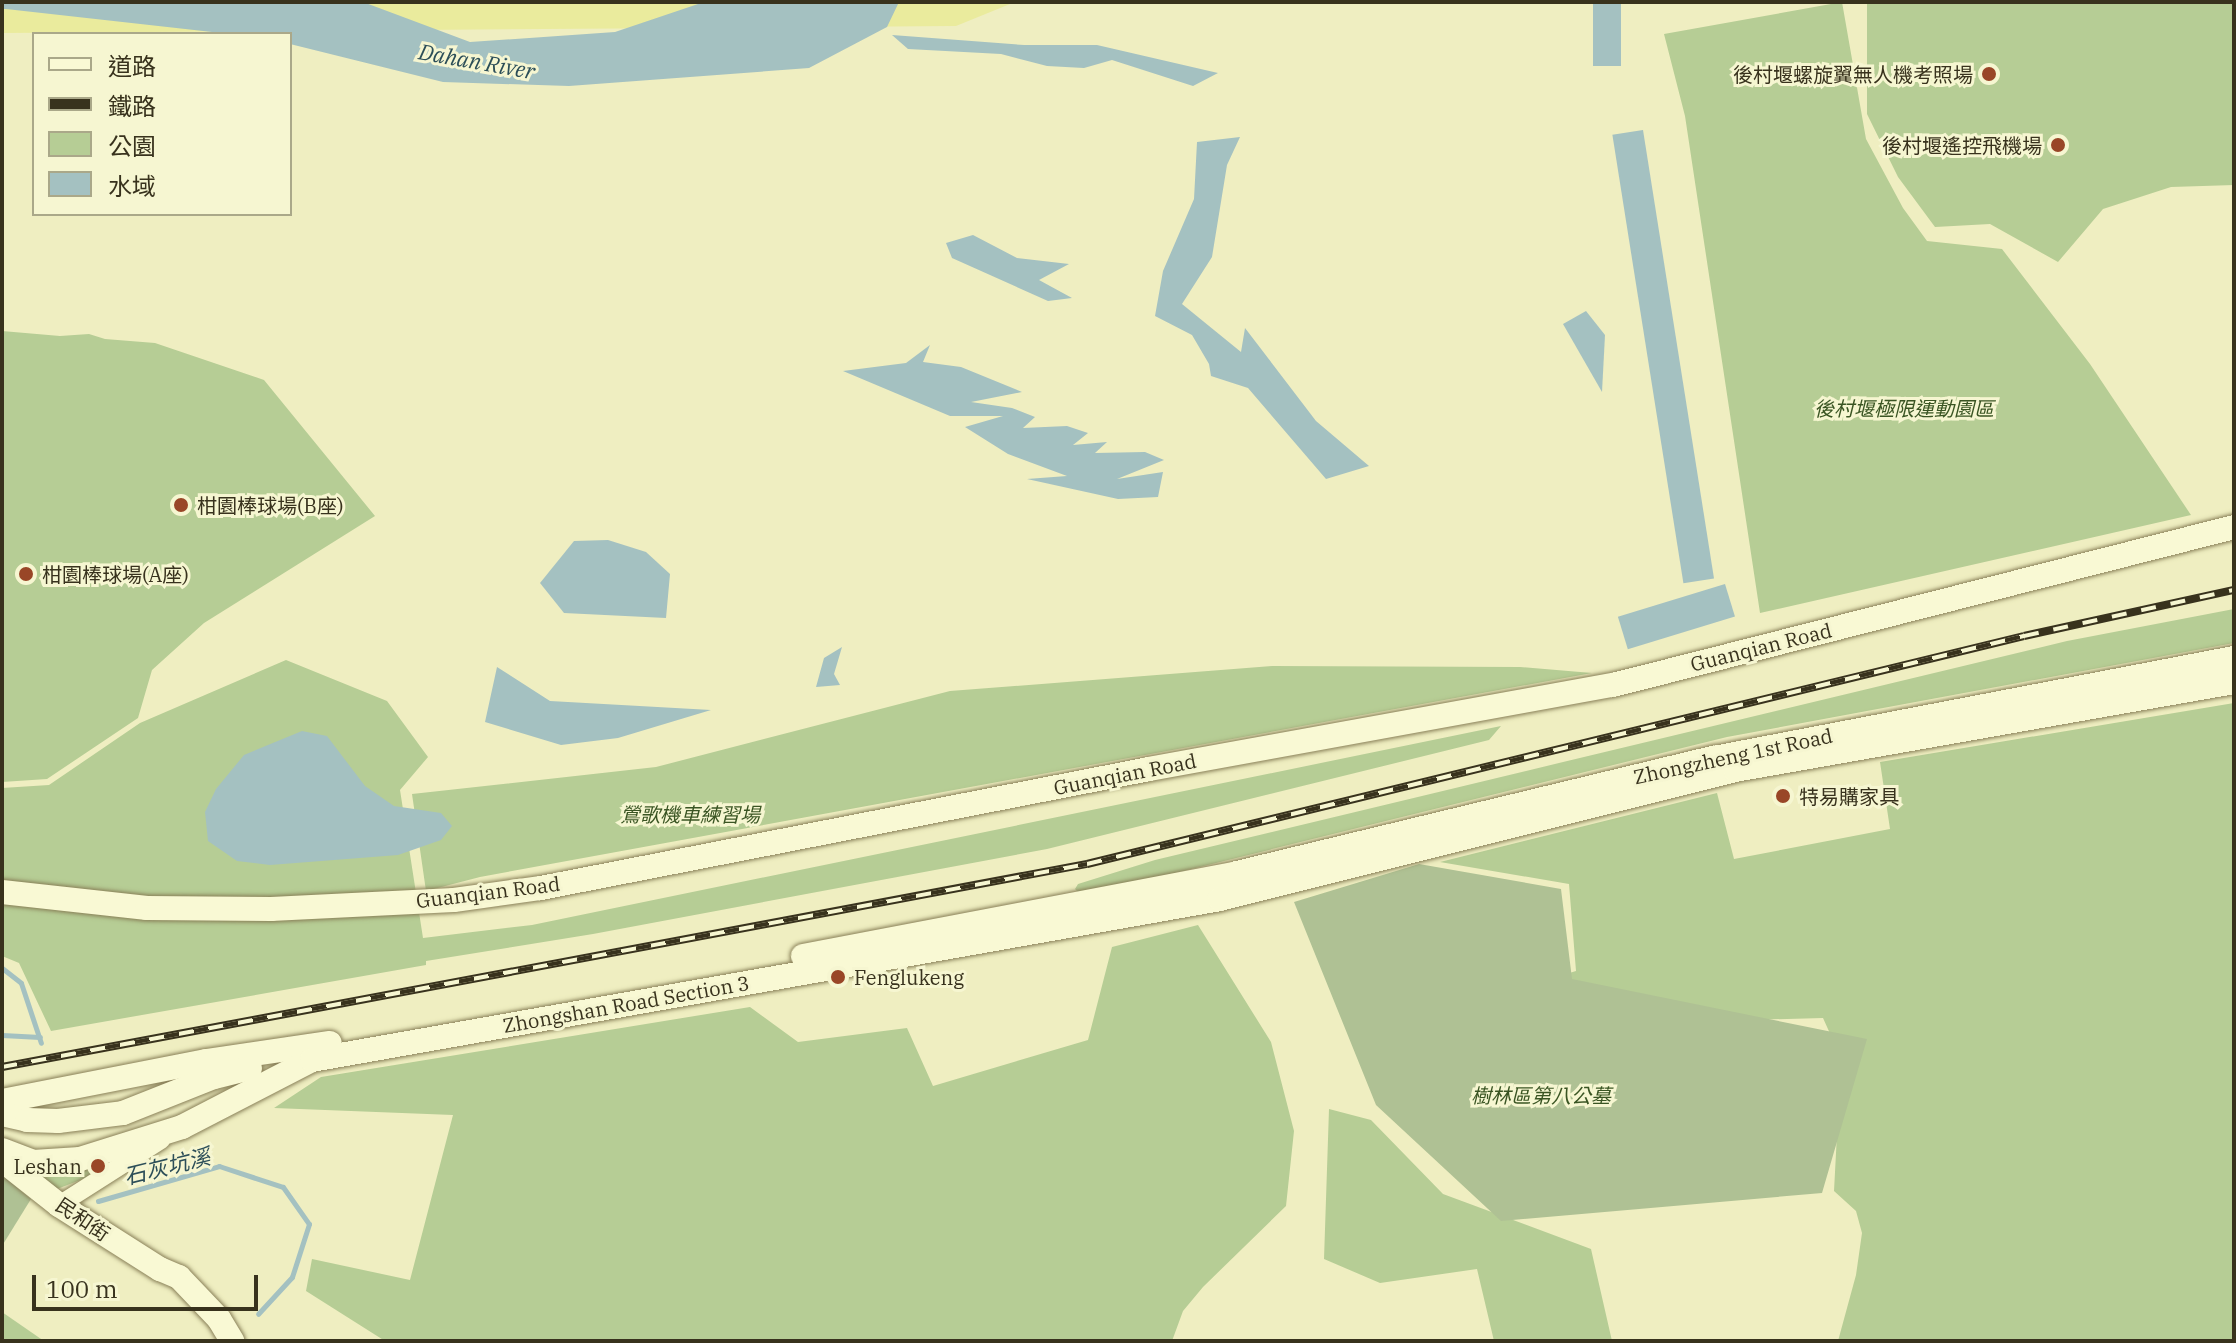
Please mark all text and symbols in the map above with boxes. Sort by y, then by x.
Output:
legend [32,32,292,216]
water label: Dahan River [417,38,537,84]
text: 道路 [108,50,156,82]
place label: 後村堰螺旋翼無人機考照場 [1733,62,1973,86]
marker: 後村堰螺旋翼無人機考照場 [1980,65,1998,83]
text: 鐵路 [108,90,156,122]
text: 公園 [108,130,156,162]
place label: 後村堰遙控飛機場 [1882,133,2042,157]
marker: 後村堰遙控飛機場 [2049,136,2067,154]
text: 水域 [108,170,156,202]
park label: 後村堰極限運動園區 [1814,396,1994,420]
place label: 柑園棒球場(B座) [197,493,344,517]
marker: 柑園棒球場(B座) [172,496,190,514]
place label: 柑園棒球場(A座) [42,562,189,586]
marker: 柑園棒球場(A座) [17,565,35,583]
street label: Guanqian Road [1688,618,1834,676]
street label: Zhongzheng 1st Road [1631,723,1835,789]
street label: Guanqian Road [1052,748,1198,800]
place label: 特易購家具 [1799,784,1899,808]
marker: 特易購家具 [1774,787,1792,805]
park label: 鶯歌機車練習場 [620,802,760,826]
street label: Guanqian Road [415,871,561,913]
place label: Fenglukeng [854,965,964,989]
marker: Fenglukeng [829,968,847,986]
street label: Zhongshan Road Section 3 [501,970,751,1038]
park label: 樹林區第八公墓 [1471,1083,1611,1107]
water label: 石灰坑溪 [121,1143,213,1189]
place label: Leshan [13,1154,82,1178]
marker: Leshan [89,1157,107,1175]
street label: 民和街 [51,1192,115,1246]
scale bar [36,1259,262,1309]
text: 100 m [46,1273,118,1305]

